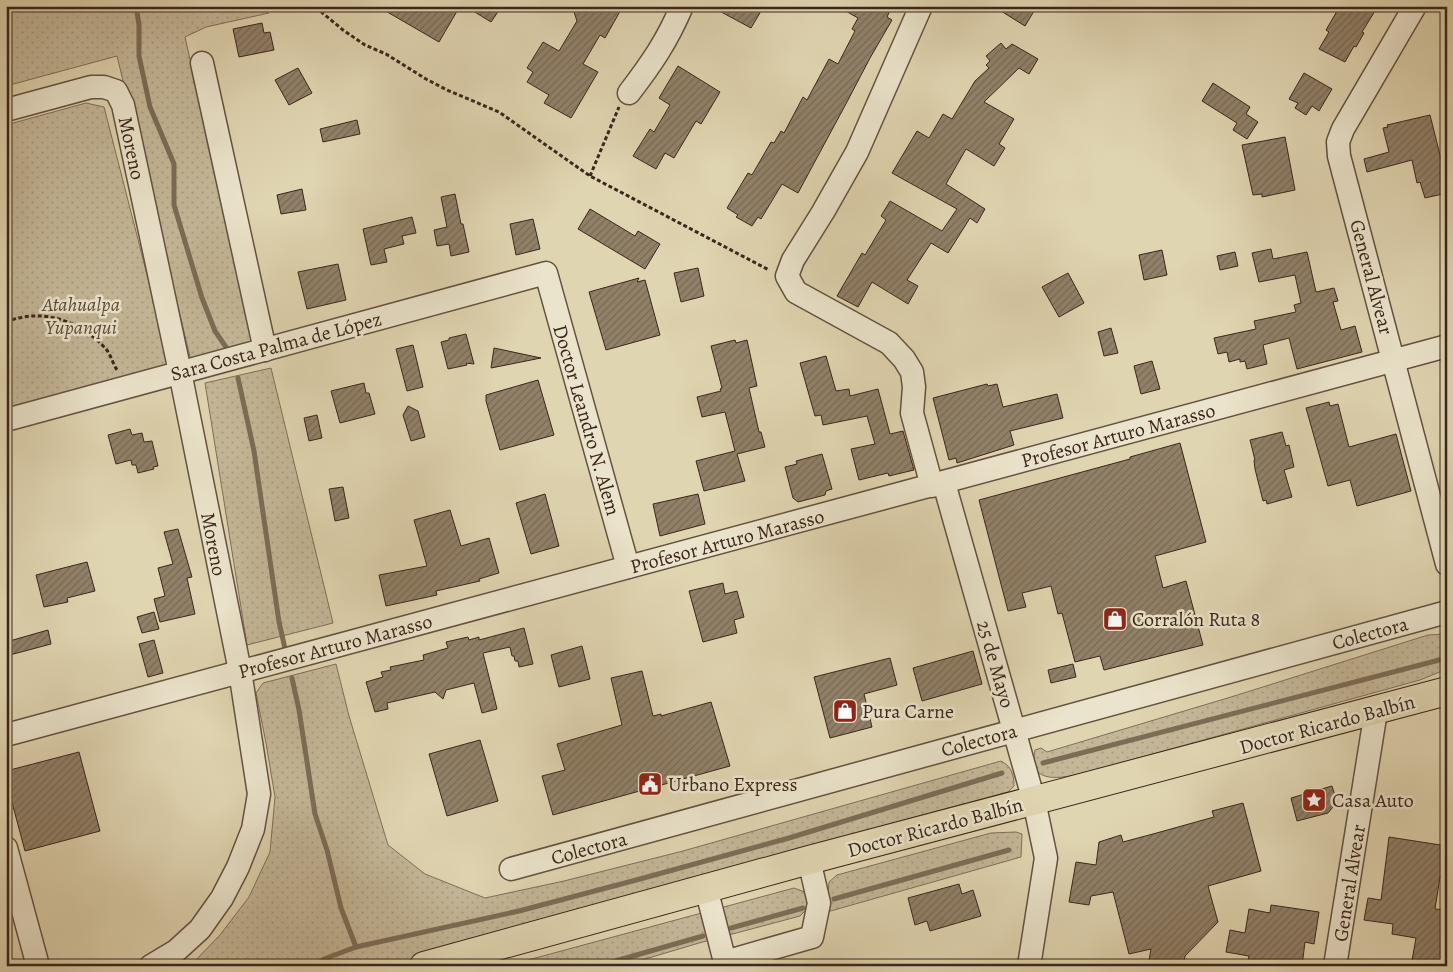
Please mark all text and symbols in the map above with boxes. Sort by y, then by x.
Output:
street label: Moreno [112,114,151,182]
street label: General Alvear [1343,217,1400,338]
park label: Atahualpa Yupanqui [41,291,120,341]
street label: Sara Costa Palma de López [168,305,385,388]
street label: Doctor Leandro N. Alem [546,322,627,519]
street label: Profesor Arturo Marasso [1018,397,1218,474]
street label: Profesor Arturo Marasso [627,503,827,580]
street label: Moreno [194,510,233,578]
shop icon: Corralón Ruta 8 [1102,606,1128,632]
place label: Corralón Ruta 8 [1132,606,1260,633]
street label: Profesor Arturo Marasso [235,608,435,685]
street label: Colectora [1329,610,1412,657]
street label: 25 de Mayo [970,617,1021,711]
street label: Doctor Ricardo Balbín [1236,688,1418,761]
shop icon: Pura Carne [832,698,858,724]
place label: Pura Carne [862,698,954,725]
street label: Colectora [938,717,1021,764]
public building icon: Urbano Express [637,771,663,797]
place label: Urbano Express [668,771,798,798]
place icon: Casa Auto [1301,787,1327,813]
place label: Casa Auto [1332,787,1414,814]
street label: Doctor Ricardo Balbín [844,791,1026,864]
street label: General Alvear [1327,822,1372,944]
street label: Colectora [548,825,631,872]

